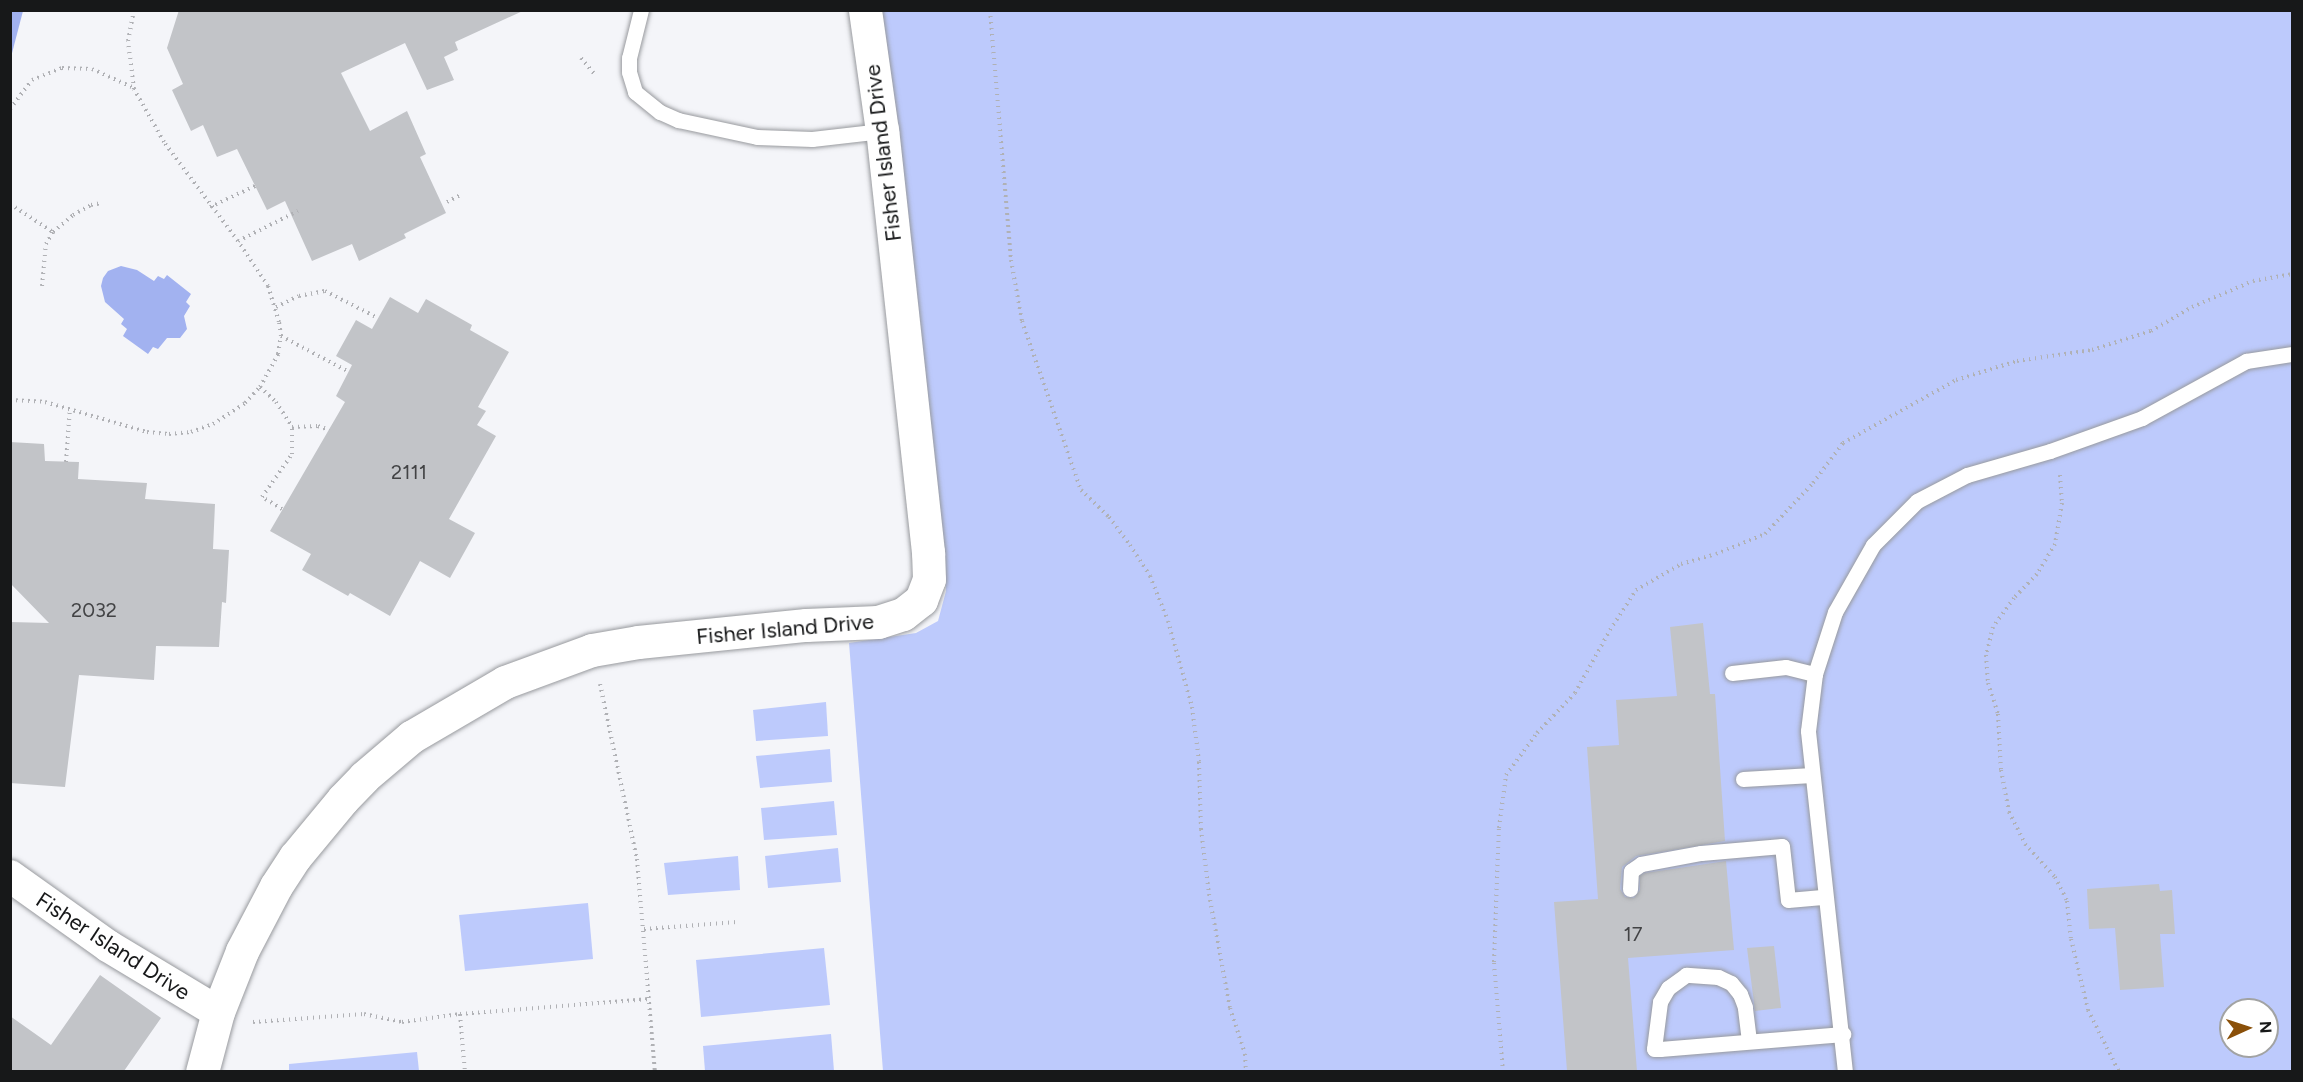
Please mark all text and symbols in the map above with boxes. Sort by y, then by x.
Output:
street label: Fisher Island Drive [859,63,907,243]
house number: 2111 [391,460,427,484]
house number: 2032 [71,598,117,622]
street label: Fisher Island Drive [695,608,875,650]
street label: Fisher Island Drive [31,886,195,1006]
house number: 17 [1624,922,1642,946]
north arrow [2219,998,2279,1058]
text: N [2256,1020,2275,1034]

